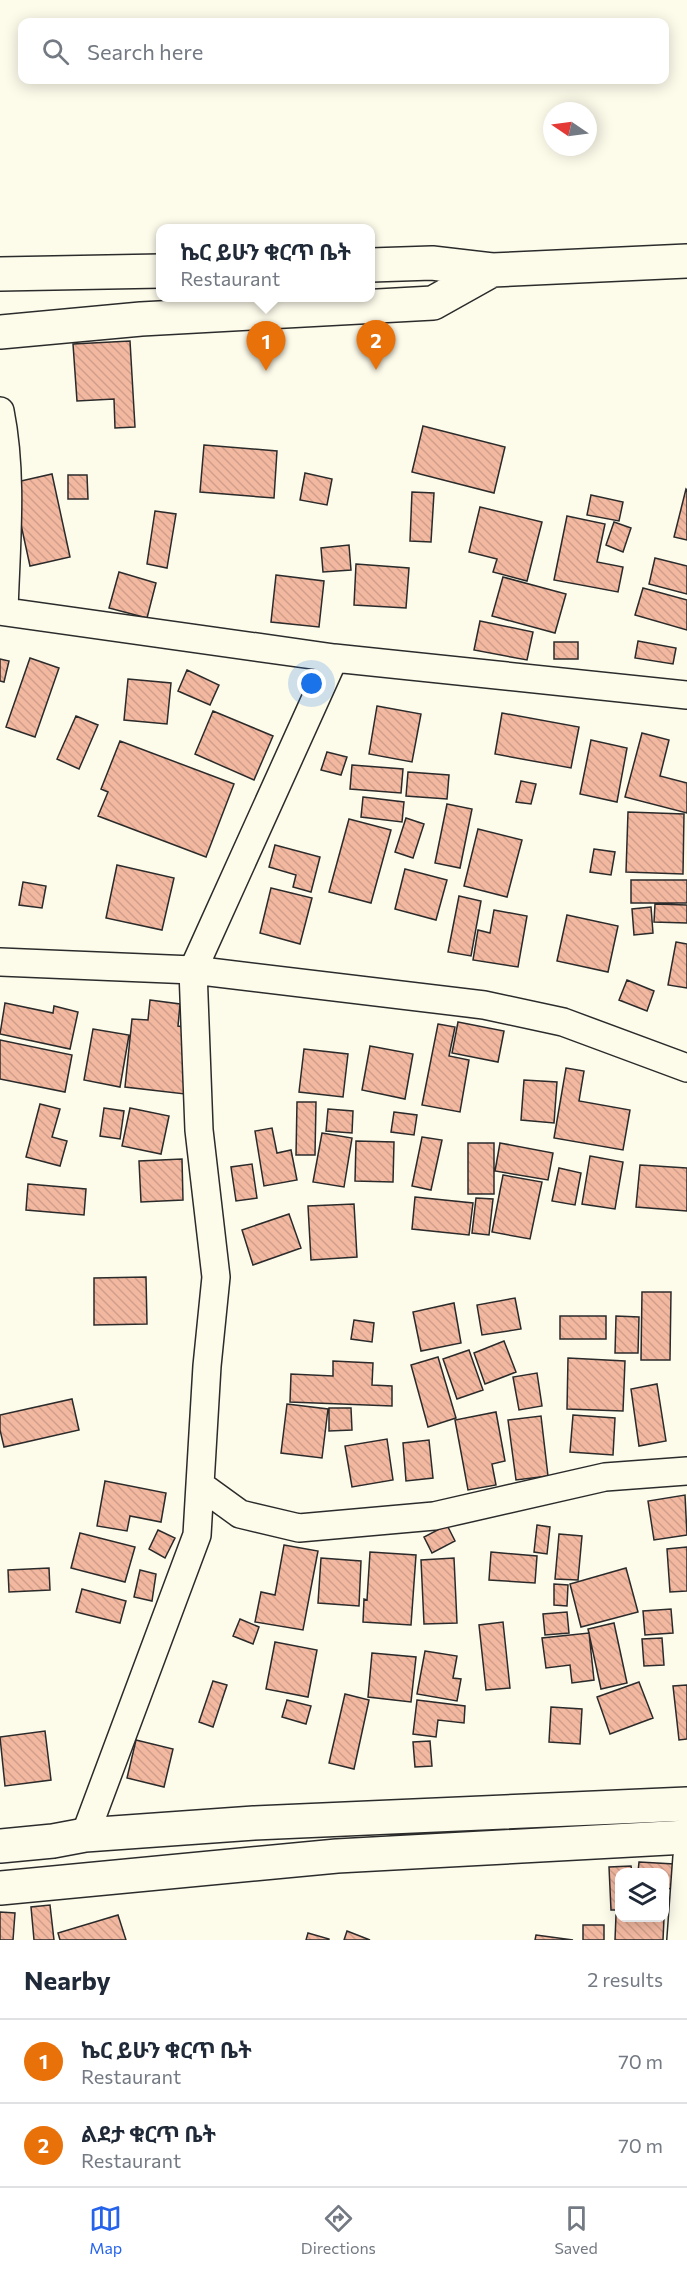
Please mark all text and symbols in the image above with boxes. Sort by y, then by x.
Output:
search box [18,18,669,84]
icon: search [39,35,72,68]
text: Search here [87,38,203,65]
north arrow [543,102,597,156]
popup [156,224,375,302]
text: ኬር ይሁን ቁርጥ ቤት [180,238,351,265]
text: Restaurant [180,266,280,290]
pin: 2 [356,320,395,370]
pin: 1 [246,322,286,371]
your location [297,669,326,698]
map controls [615,1868,669,1922]
button: layers [615,1868,669,1922]
text: Nearby [24,1964,111,1995]
text: 2 results [587,1967,663,1991]
text: ኬር ይሁን ቁርጥ ቤት [81,2036,252,2063]
text: 1 [39,2049,48,2073]
text: 70 m [618,2049,663,2073]
text: Restaurant [81,2064,181,2088]
text: ልደታ ቁርጥ ቤት [81,2120,216,2147]
text: 2 [38,2133,49,2157]
text: 70 m [618,2133,663,2157]
text: Restaurant [81,2148,181,2172]
tab: Map [89,2202,122,2257]
tab: Directions [301,2202,376,2257]
tab: Saved [554,2202,598,2257]

